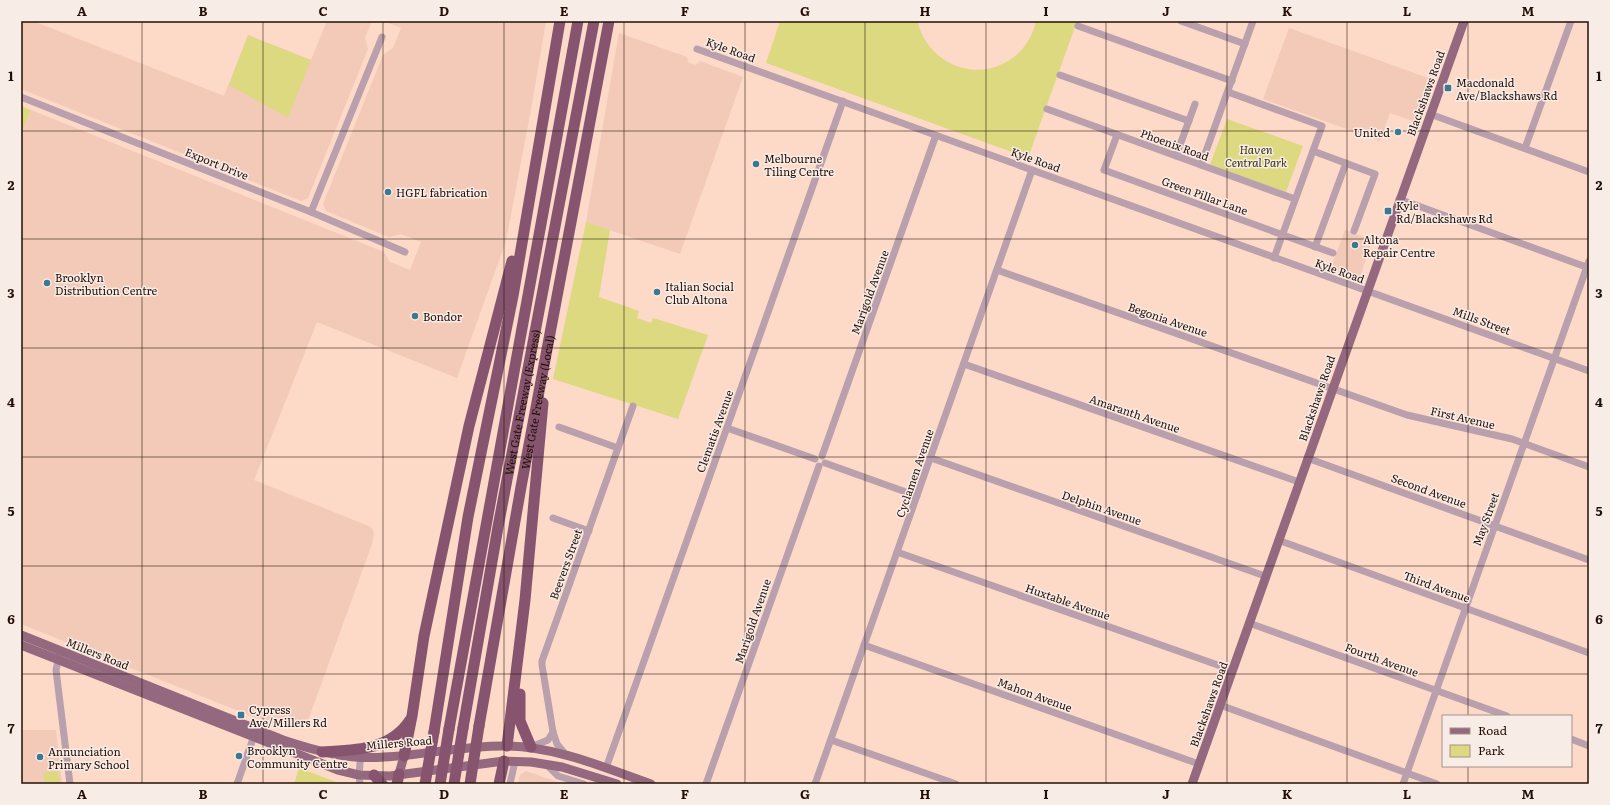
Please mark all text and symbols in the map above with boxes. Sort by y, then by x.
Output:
text: A [77,1,87,20]
text: B [199,1,208,20]
text: C [318,1,328,20]
text: D [439,1,449,20]
text: E [560,1,569,20]
text: F [681,1,689,20]
text: G [800,1,810,20]
text: H [920,1,931,20]
text: I [1043,1,1049,20]
text: J [1162,1,1170,20]
text: K [1282,1,1293,20]
text: L [1403,1,1411,20]
text: M [1522,1,1535,20]
street label: Kyle Road [704,33,758,65]
street label: Blackshaws Road [1402,48,1448,138]
text: 1 [8,66,14,85]
text: 1 [1596,66,1602,85]
place label: Macdonald Ave/Blackshaws Rd [1456,74,1558,103]
marker: Macdonald Ave/Blackshaws Rd [1443,83,1453,93]
street label: Phoenix Road [1138,124,1212,164]
place label: United [1354,124,1390,140]
marker: United [1393,127,1403,137]
park label: Haven Central Park [1225,141,1287,170]
street label: Export Drive [183,143,251,183]
street label: Kyle Road [1009,143,1063,175]
place label: Melbourne Tiling Centre [764,150,834,179]
marker: Melbourne Tiling Centre [751,159,761,169]
street label: Green Pillar Lane [1160,172,1251,218]
text: 2 [8,175,15,194]
text: 2 [1596,175,1603,194]
place label: HGFL fabrication [396,184,487,200]
marker: HGFL fabrication [383,187,393,197]
place label: Kyle Rd/Blackshaws Rd [1396,197,1493,226]
marker: Kyle Rd/Blackshaws Rd [1383,206,1393,216]
place label: Altona Repair Centre [1363,231,1436,260]
marker: Altona Repair Centre [1350,240,1360,250]
street label: Marigold Avenue [846,247,892,336]
street label: Kyle Road [1313,254,1367,286]
place label: Brooklyn Distribution Centre [55,269,158,298]
marker: Brooklyn Distribution Centre [42,278,52,288]
place label: Italian Social Club Altona [665,278,734,307]
text: 3 [7,283,15,302]
text: 3 [1595,283,1603,302]
marker: Italian Social Club Altona [652,287,662,297]
street label: Begonia Avenue [1126,298,1210,340]
street label: Mills Street [1451,302,1514,338]
place label: Bondor [423,308,463,324]
marker: Bondor [410,311,420,321]
street label: West Gate Freeway (Express) [500,328,543,477]
street label: West Gate Freeway (Local) [517,334,558,471]
street label: Blackshaws Road [1294,353,1338,443]
street label: Clematis Avenue [692,387,736,475]
street label: Amaranth Avenue [1088,390,1183,436]
text: 4 [7,392,15,411]
text: 4 [1595,392,1603,411]
street label: First Avenue [1429,402,1497,432]
street label: Cyclamen Avenue [891,426,937,519]
street label: Second Avenue [1389,469,1469,511]
street label: Delphin Avenue [1060,486,1144,528]
street label: May Street [1468,489,1502,548]
text: 5 [7,501,15,520]
text: 5 [1595,501,1603,520]
street label: Beevers Street [545,526,585,602]
street label: Third Avenue [1401,567,1473,606]
street label: Marigold Avenue [730,576,774,666]
street label: Huxtable Avenue [1023,579,1113,623]
text: 6 [7,609,15,628]
text: 6 [1595,609,1603,628]
street label: Millers Road [64,633,132,673]
street label: Fourth Avenue [1343,638,1421,680]
street label: Blackshaws Road [1185,659,1231,749]
street label: Mahon Avenue [995,673,1075,715]
place label: Cypress Ave/Millers Rd [249,701,327,730]
marker: Cypress Ave/Millers Rd [236,710,246,720]
legend [1442,715,1572,767]
text: 7 [7,718,15,737]
text: 7 [1595,718,1603,737]
text: Road [1478,721,1508,739]
street label: Millers Road [365,731,433,753]
text: Park [1478,741,1505,759]
place label: Brooklyn Community Centre [247,742,348,771]
place label: Annunciation Primary School [48,743,130,772]
marker: Brooklyn Community Centre [234,751,244,761]
marker: Annunciation Primary School [35,752,45,762]
text: A [77,784,87,803]
text: B [199,784,208,803]
text: C [318,784,328,803]
text: D [439,784,449,803]
text: E [560,784,569,803]
text: F [681,784,689,803]
text: G [800,784,810,803]
text: H [920,784,931,803]
text: I [1043,784,1049,803]
text: J [1162,784,1170,803]
text: K [1282,784,1293,803]
text: L [1403,784,1411,803]
text: M [1522,784,1535,803]

